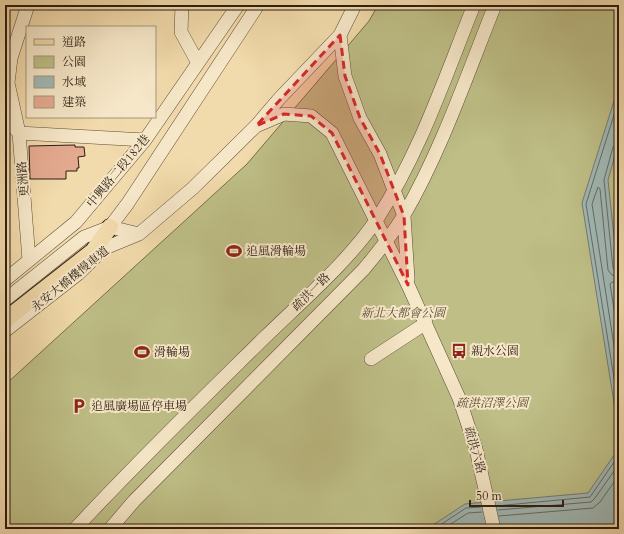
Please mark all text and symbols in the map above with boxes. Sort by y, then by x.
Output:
legend [26,26,156,118]
text: 道路 [62,34,86,50]
text: 公園 [62,54,86,70]
text: 水域 [62,74,86,90]
text: 建築 [62,94,86,110]
street label: 中興路二段182巷 [83,131,153,211]
street label: 更洲路 [13,160,33,198]
sports icon: 追風滑輪場 [225,242,243,260]
street label: 永安大橋機慢車道 [28,243,112,315]
place label: 追風滑輪場 [246,243,306,259]
street label: 疏洪一路 [288,269,334,315]
park label: 新北大都會公園 [361,305,447,321]
bus stop icon: 親水公園 [450,342,468,360]
sports icon: 滑輪場 [133,343,151,361]
place label: 親水公園 [471,343,519,359]
place label: 滑輪場 [154,344,190,360]
park label: 疏洪沼澤公園 [456,395,530,411]
parking icon: 追風廣場區停車場 [70,397,88,415]
place label: 追風廣場區停車場 [91,398,187,414]
street label: 疏洪六路 [461,425,489,475]
scale bar [470,482,563,508]
text: 50 m [476,488,503,504]

